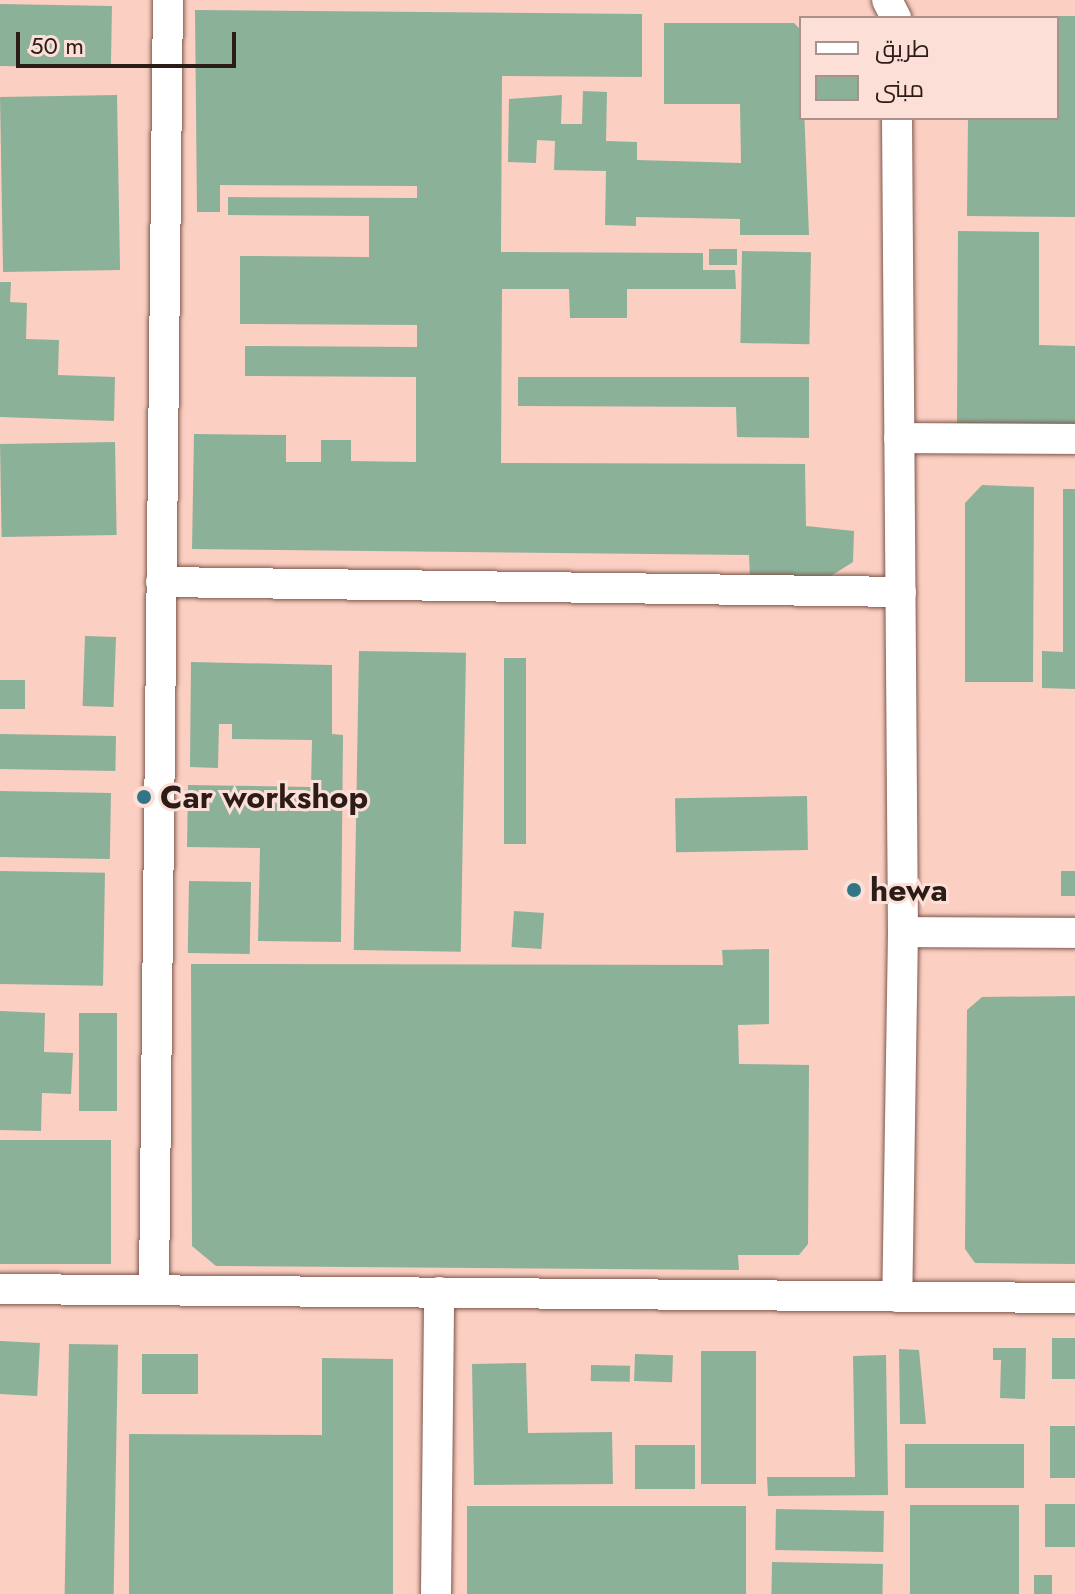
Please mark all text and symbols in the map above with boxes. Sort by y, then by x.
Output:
scale bar [20,16,240,66]
legend [799,16,1059,120]
text: 50 m [30,28,84,63]
text: طريق [875,31,930,66]
text: مبنى [875,71,924,106]
place label: Car workshop [160,778,368,816]
marker: Car workshop [135,788,153,806]
place label: hewa [870,871,948,909]
marker: hewa [845,881,863,899]

